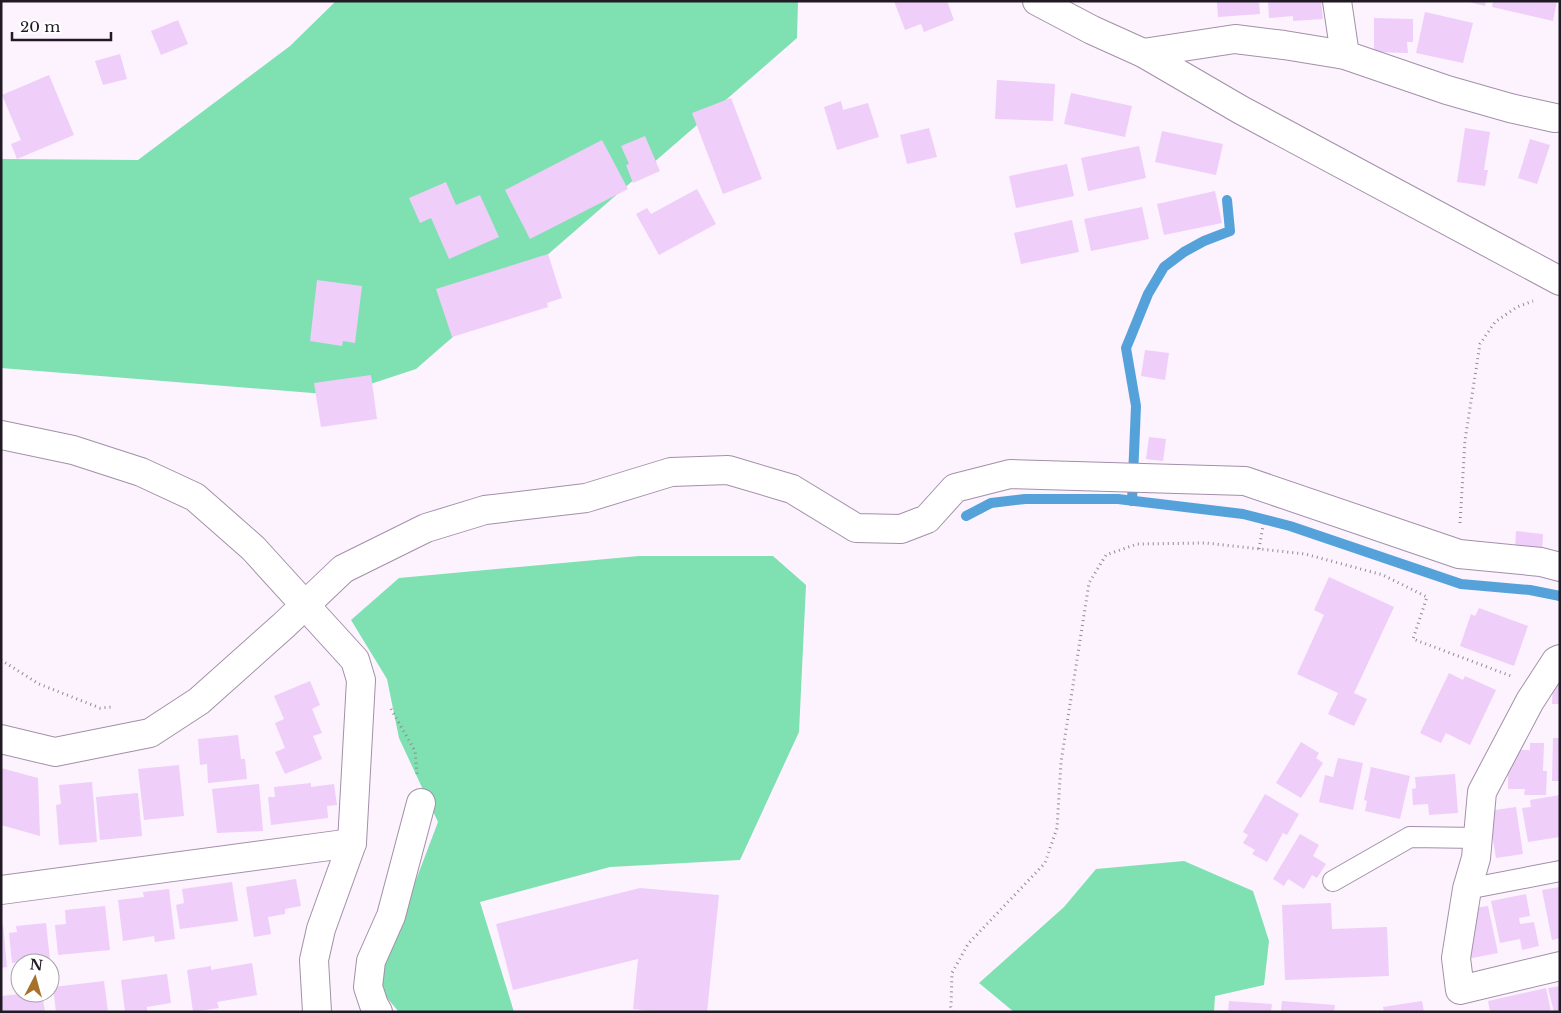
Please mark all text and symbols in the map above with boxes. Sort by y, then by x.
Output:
scale bar [12,10,111,42]
text: 20 m [20,17,60,36]
north arrow [10,953,60,1003]
text: N [29,955,44,975]

